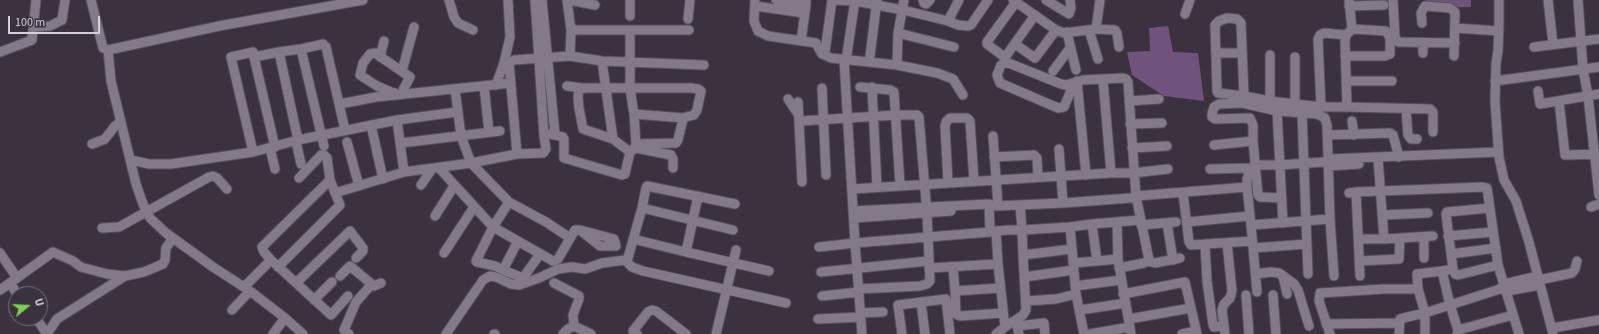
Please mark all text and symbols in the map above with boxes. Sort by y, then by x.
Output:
scale bar [10,8,102,34]
text: 100 m [15,14,45,31]
north arrow [8,286,48,326]
text: U [31,297,47,308]

